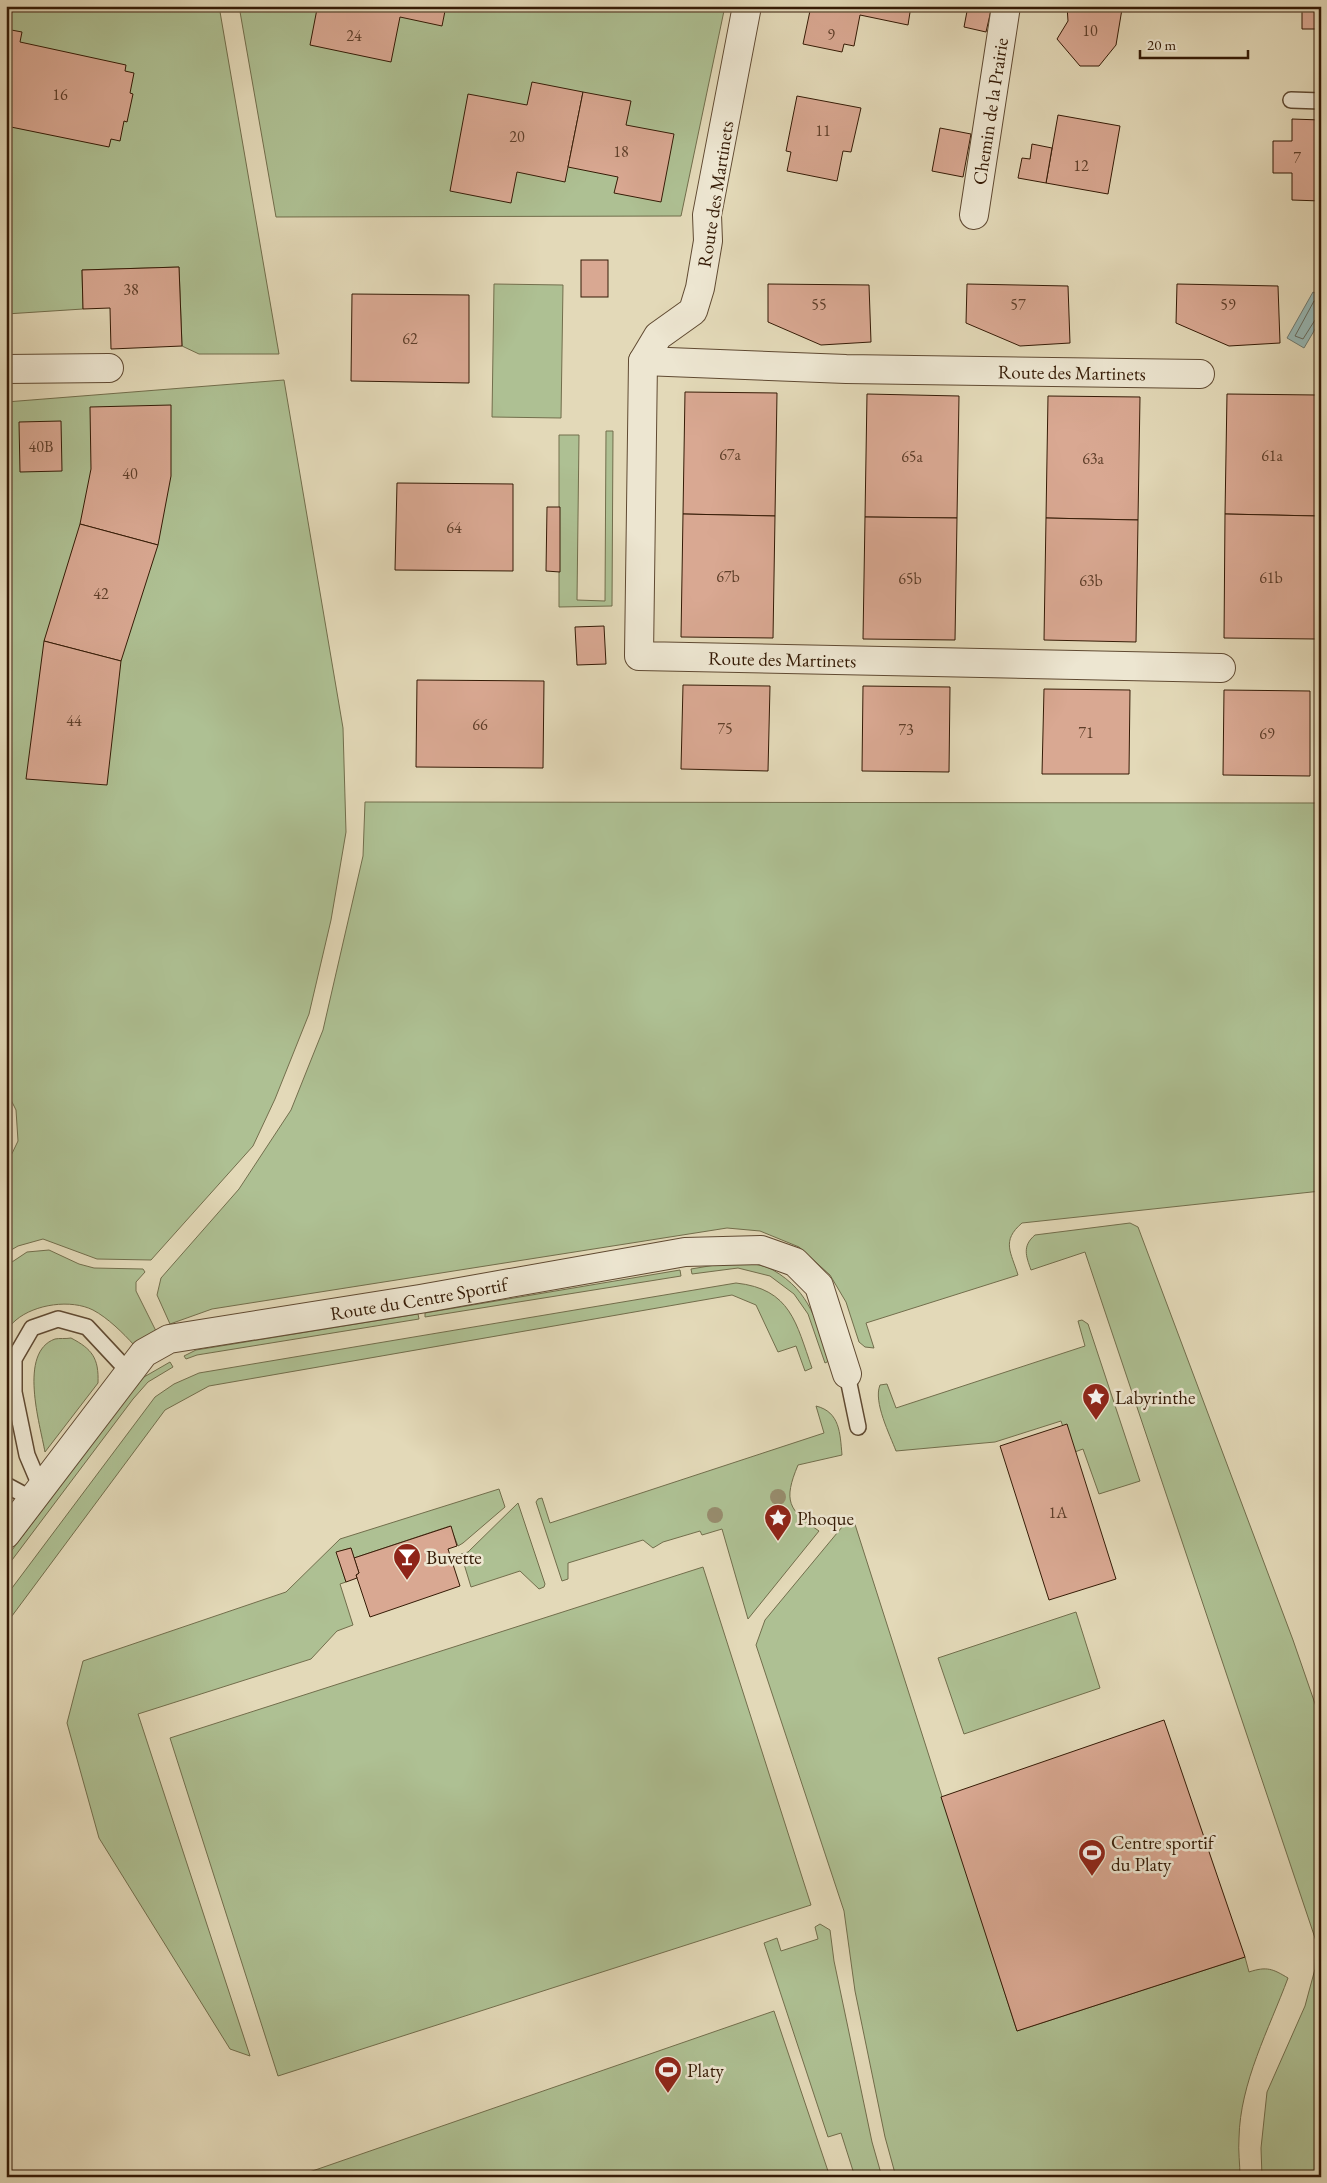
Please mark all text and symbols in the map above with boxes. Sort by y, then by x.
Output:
house number: 10 [1082,20,1098,41]
house number: 9 [827,24,835,45]
house number: 24 [346,25,362,46]
scale bar [1140,28,1247,60]
text: 20 m [1147,35,1176,54]
street label: Chemin de la Prairie [967,36,1014,187]
house number: 16 [52,84,68,105]
street label: Route des Martinets [692,119,739,269]
house number: 11 [815,120,831,141]
house number: 20 [509,126,525,147]
house number: 18 [613,141,629,162]
house number: 7 [1293,147,1301,168]
house number: 12 [1073,155,1089,176]
house number: 38 [123,279,139,300]
house number: 55 [811,294,827,315]
house number: 57 [1010,294,1026,315]
house number: 59 [1220,294,1236,315]
house number: 62 [402,328,418,349]
street label: Route des Martinets [998,359,1146,386]
house number: 40B [29,436,53,457]
house number: 67a [719,444,741,465]
house number: 61a [1261,445,1283,466]
house number: 65a [901,446,923,467]
house number: 63a [1082,448,1104,469]
house number: 40 [122,463,138,484]
house number: 64 [446,517,462,538]
house number: 67b [716,566,740,587]
house number: 61b [1259,567,1283,588]
house number: 65b [898,568,922,589]
house number: 63b [1079,570,1103,591]
house number: 42 [93,583,109,604]
street label: Route des Martinets [708,645,857,673]
house number: 44 [66,710,82,731]
house number: 66 [472,714,488,735]
house number: 75 [717,718,733,739]
house number: 73 [898,719,914,740]
house number: 71 [1078,722,1094,743]
house number: 69 [1259,723,1275,744]
street label: Route du Centre Sportif [328,1271,511,1326]
place icon: Labyrinthe [1081,1382,1111,1421]
place label: Labyrinthe [1115,1385,1196,1410]
house number: 1A [1049,1502,1068,1523]
place icon: Phoque [763,1503,793,1542]
place label: Phoque [797,1506,854,1531]
bar icon: Buvette [392,1542,422,1581]
place label: Buvette [426,1545,482,1570]
place label: Centre sportif du Platy [1111,1830,1216,1877]
sports icon: Centre sportif du Platy [1077,1838,1107,1877]
sports icon: Platy [653,2055,683,2094]
place label: Platy [687,2058,725,2083]

